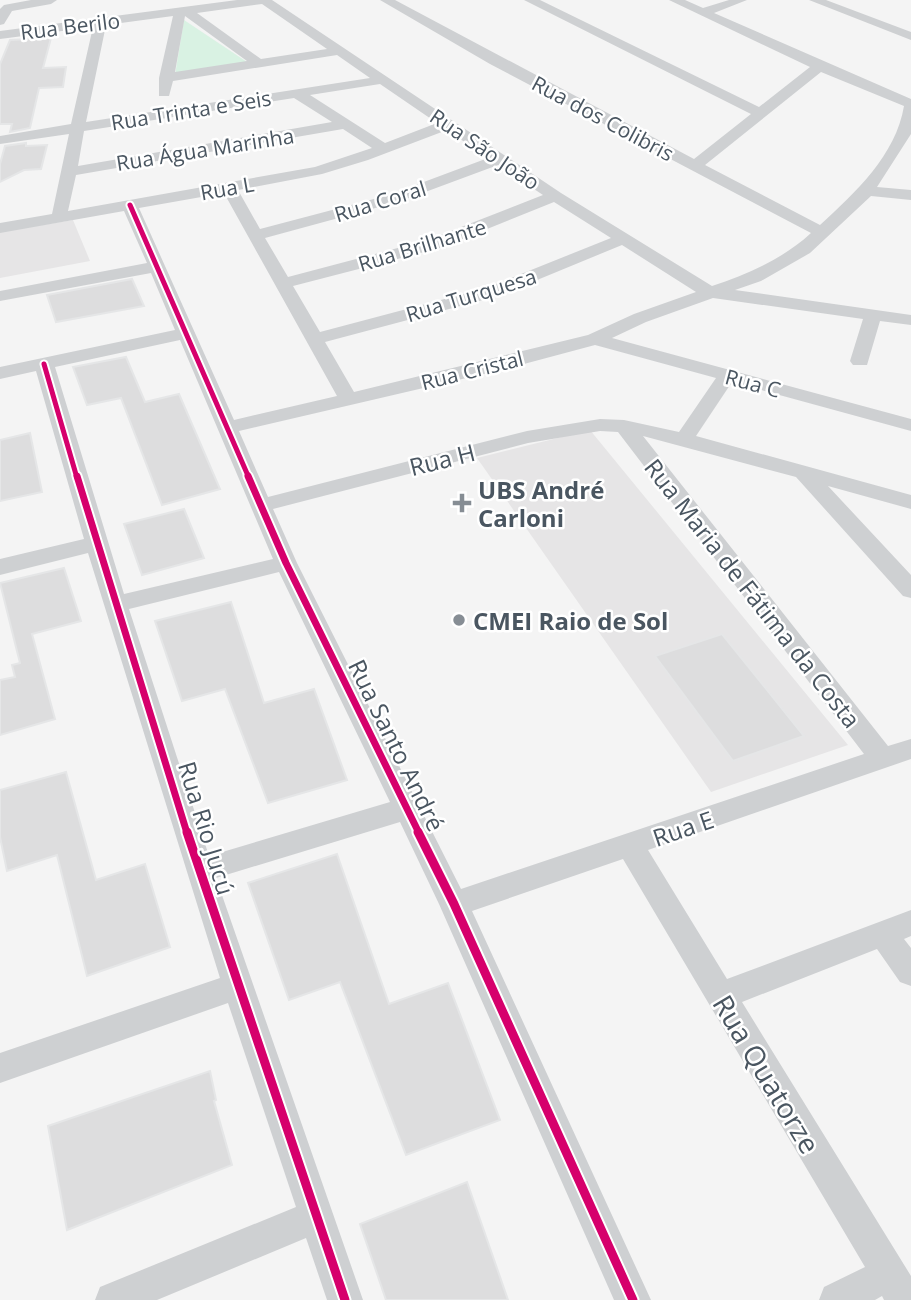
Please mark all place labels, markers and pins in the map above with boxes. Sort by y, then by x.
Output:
place label: UBS André Carloni [478,473,604,534]
marker: UBS André Carloni [452,493,472,513]
place label: CMEI Raio de Sol [473,604,668,637]
marker: CMEI Raio de Sol [451,612,467,628]

